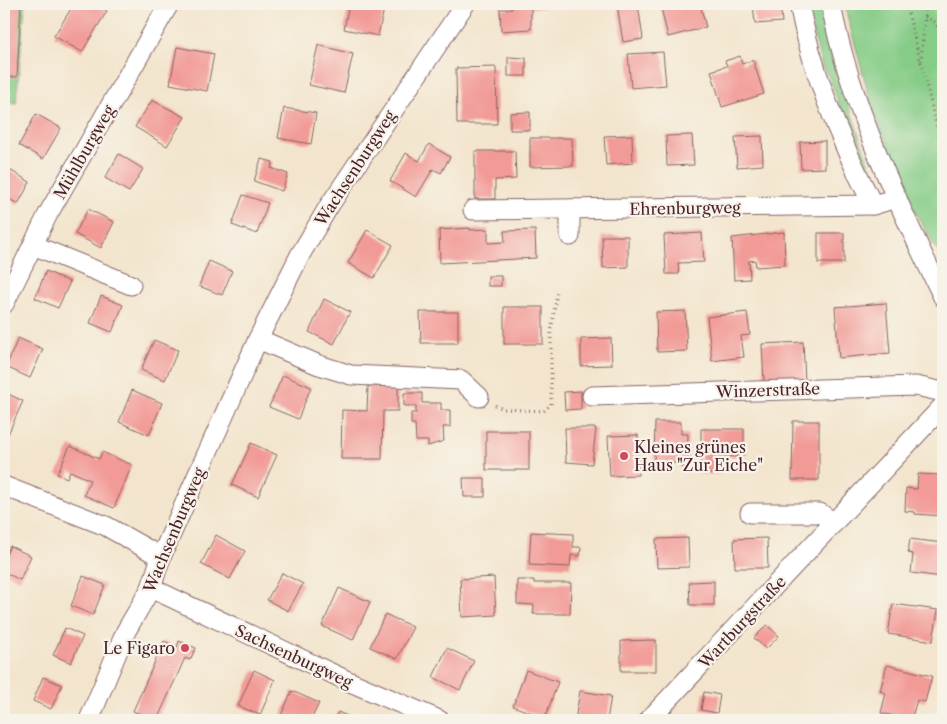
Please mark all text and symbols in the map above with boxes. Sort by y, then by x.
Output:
street label: Mühlburgweg [49,101,119,203]
street label: Wachsenburgweg [310,106,400,230]
street label: Ehrenburgweg [629,197,741,219]
street label: Winzerstraße [715,378,820,402]
place label: Kleines grünes Haus "Zur Eiche" [634,437,763,475]
marker: Kleines grünes Haus "Zur Eiche" [618,450,630,462]
street label: Wachsenburgweg [138,464,210,596]
street label: Wartburgstraße [693,572,790,673]
street label: Sachsenburgweg [232,620,356,692]
place label: Le Figaro [103,638,175,658]
marker: Le Figaro [179,642,191,654]

